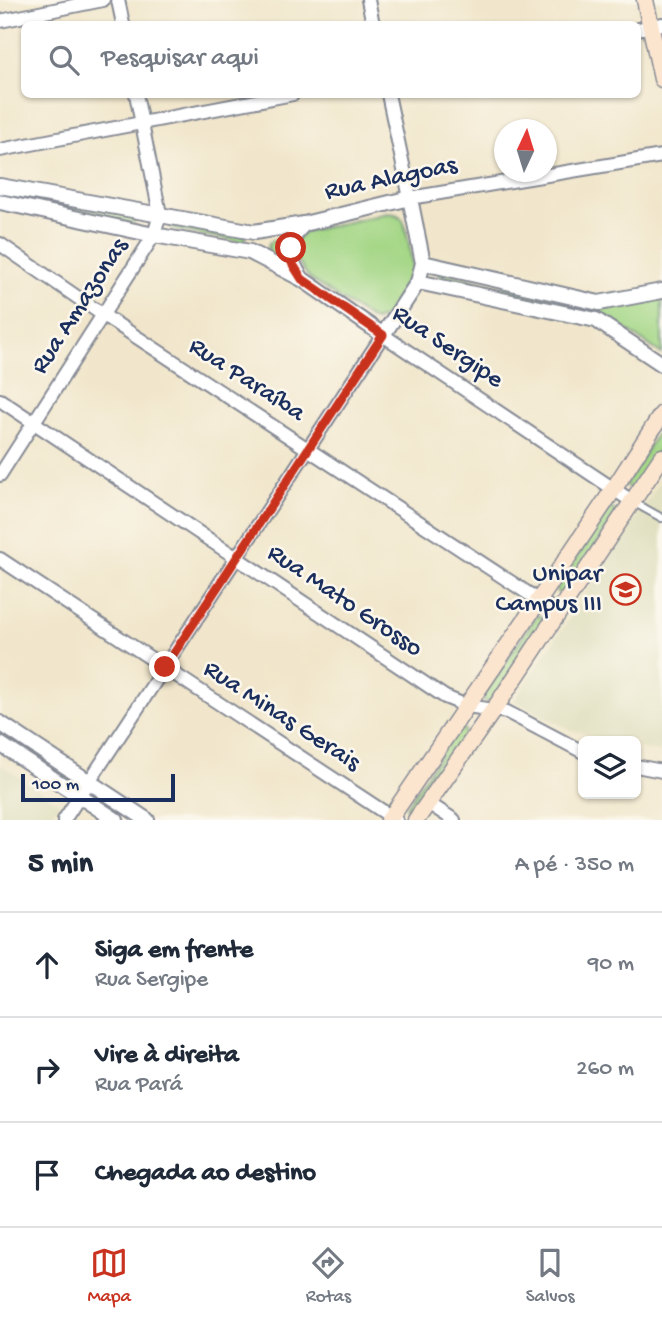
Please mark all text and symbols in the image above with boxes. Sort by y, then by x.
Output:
search box [21,21,641,98]
icon: search [45,41,83,79]
text: Pesquisar aqui [101,44,259,75]
north arrow [494,119,557,182]
street label: Rua Alagoas [322,151,461,209]
street label: Rua Amazonas [26,232,137,381]
route start [275,232,306,263]
street label: Rua Sergipe [385,299,509,397]
street label: Rua Paraíba [182,332,311,431]
street label: Rua Mato Grosso [260,539,428,665]
place label: Unipar Campus III [496,560,605,621]
school or university icon: Unipar Campus III [608,573,642,607]
route end [149,651,180,682]
street label: Rua Minas Gerais [197,655,367,780]
map controls [578,736,641,799]
button: layers [578,736,641,799]
scale bar [21,771,175,803]
text: 100 m [32,774,79,797]
text: 5 min [28,848,93,883]
text: A pé · 350 m [515,852,634,879]
text: Siga em frente [95,936,253,967]
icon: ahead [28,946,66,984]
text: 90 m [588,951,634,978]
text: Rua Sergipe [95,967,208,994]
text: Vire à direita [95,1041,239,1072]
icon: right [28,1051,66,1089]
text: 260 m [576,1056,634,1083]
text: Rua Pará [95,1072,182,1099]
icon: arrive [28,1156,66,1194]
text: Chegada ao destino [95,1159,316,1190]
tab: Mapa [87,1244,131,1309]
tab: Rotas [306,1244,351,1309]
tab: Salvos [526,1244,575,1309]

